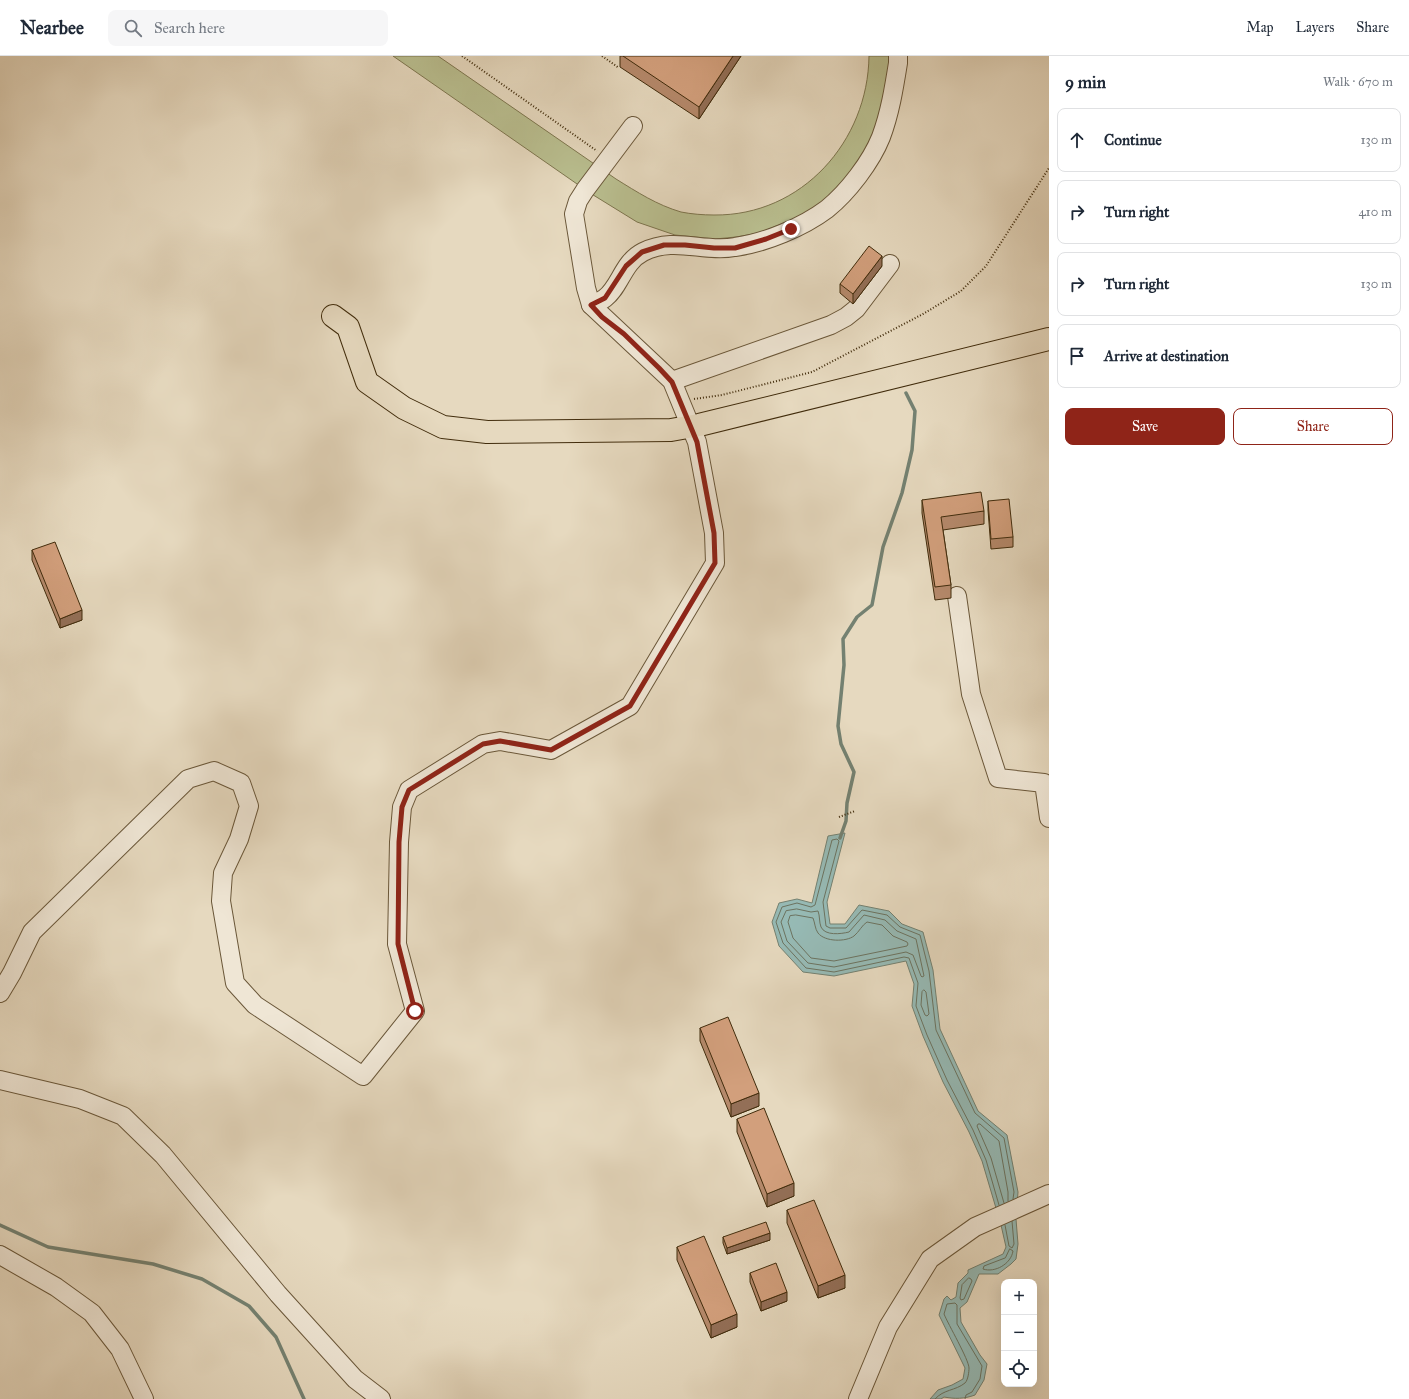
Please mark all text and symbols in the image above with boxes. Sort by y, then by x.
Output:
search box [108,10,388,46]
text: Nearbee [20,16,84,39]
icon: search [122,17,144,39]
text: Search here [154,19,225,37]
text: Map [1246,19,1274,36]
text: Layers [1296,19,1334,36]
text: Share [1356,19,1389,36]
text: 9 min [1065,72,1106,93]
text: Walk · 670 m [1323,74,1393,90]
icon: ahead [1066,129,1088,151]
text: Continue [1104,131,1162,149]
text: 130 m [1360,132,1392,148]
icon: right [1066,201,1088,223]
text: Turn right [1104,203,1169,221]
text: 410 m [1358,204,1392,220]
route end [782,220,800,238]
icon: right [1066,273,1088,295]
text: Turn right [1104,275,1169,293]
text: 130 m [1360,276,1392,292]
icon: arrive [1066,345,1088,367]
text: Arrive at destination [1104,347,1229,365]
button: Save [1065,408,1225,445]
button: Share [1233,408,1393,445]
route start [406,1002,424,1020]
map controls [1001,1279,1037,1387]
button: + [1001,1279,1037,1315]
button: − [1001,1315,1037,1351]
button: locate [1001,1351,1037,1387]

